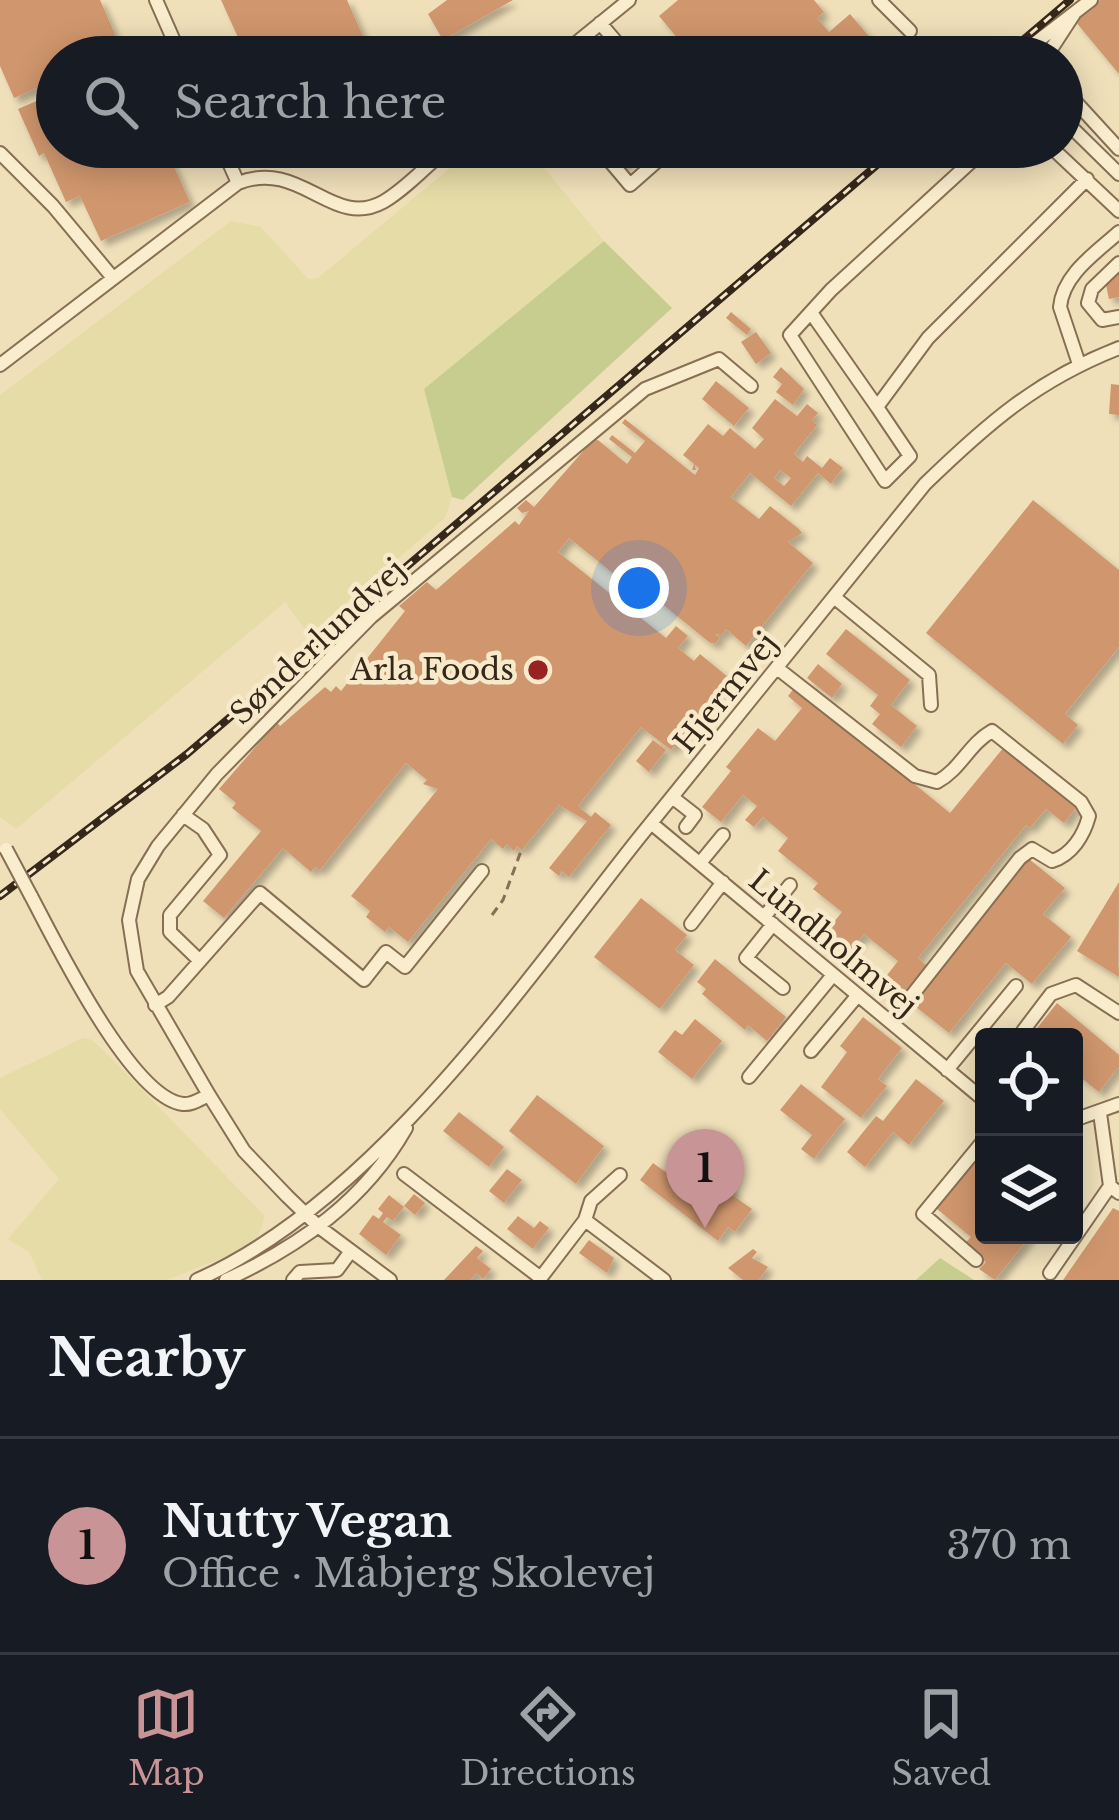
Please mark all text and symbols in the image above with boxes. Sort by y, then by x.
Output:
search box [36,36,1083,168]
icon: search [78,69,144,135]
text: Search here [174,74,446,130]
street label: Sønderlundvej [222,551,413,732]
your location [609,558,669,618]
street label: Hjermvej [666,625,785,760]
place label: Arla Foods [349,651,514,688]
marker: Arla Foods [525,657,551,683]
street label: Lundholmvej [742,861,925,1024]
map controls [975,1028,1083,1244]
button: locate [975,1028,1083,1136]
pin: 1 [666,1129,744,1228]
button: layers [975,1136,1083,1244]
text: Nearby [48,1327,245,1390]
text: Nutty Vegan [162,1493,452,1549]
text: 1 [78,1521,96,1570]
text: 370 m [947,1521,1071,1570]
text: Office · Måbjerg Skolevej [162,1549,655,1598]
tab: Map [128,1681,205,1794]
tab: Directions [460,1681,636,1794]
tab: Saved [892,1681,991,1794]

